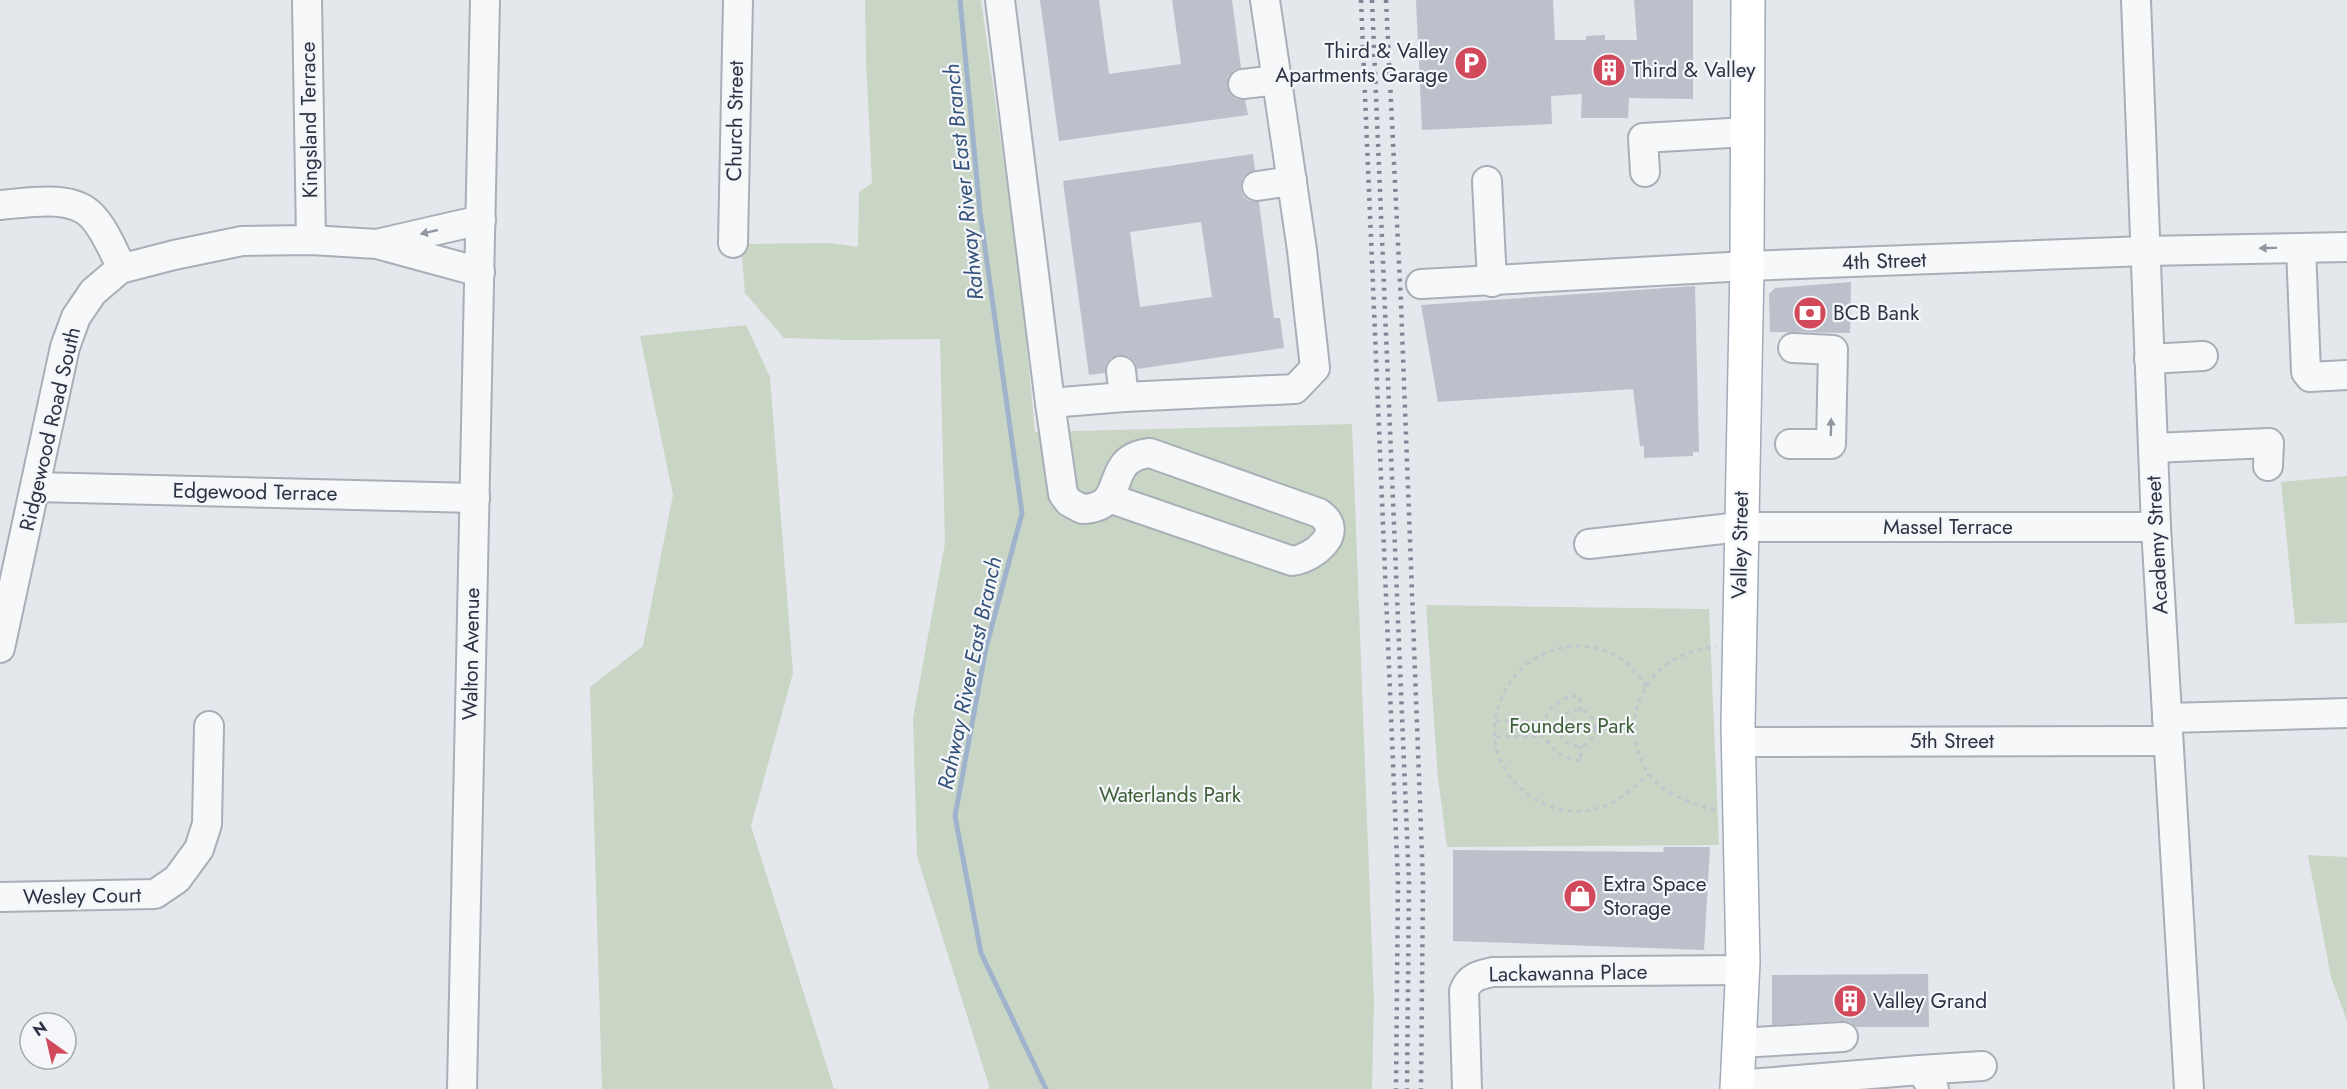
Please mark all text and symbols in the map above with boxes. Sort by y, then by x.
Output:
place label: Third & Valley Apartments Garage [1275,36,1449,90]
street label: Kingsland Terrace [293,41,325,199]
parking icon: Third & Valley Apartments Garage [1453,45,1489,81]
building icon: Third & Valley [1591,52,1627,88]
place label: Third & Valley [1632,55,1756,85]
street label: Church Street [719,60,751,182]
water label: Rahway River East Branch [935,62,991,302]
one-way arrow [420,228,438,238]
one-way arrow [2258,243,2277,253]
street label: 4th Street [1841,245,1927,277]
bank icon: BCB Bank [1792,295,1828,331]
place label: BCB Bank [1833,298,1920,328]
street label: Ridgewood Road South [12,324,88,534]
one-way arrow [1826,417,1836,436]
street label: Academy Street [2138,475,2176,615]
street label: Edgewood Terrace [172,476,338,508]
street label: Valley Street [1724,491,1756,599]
street label: Massel Terrace [1883,512,2013,542]
water label: Rahway River East Branch [929,553,1009,793]
street label: Walton Avenue [455,587,487,721]
park label: Founders Park [1509,711,1636,741]
street label: 5th Street [1910,726,1994,756]
park label: Waterlands Park [1099,780,1242,810]
place label: Extra Space Storage [1603,869,1707,923]
shop icon: Extra Space Storage [1562,878,1598,914]
street label: Wesley Court [23,880,141,912]
street label: Lackawanna Place [1488,957,1648,989]
building icon: Valley Grand [1832,983,1868,1019]
place label: Valley Grand [1873,986,1987,1016]
north arrow [18,1011,78,1071]
text: N [28,1016,52,1042]

